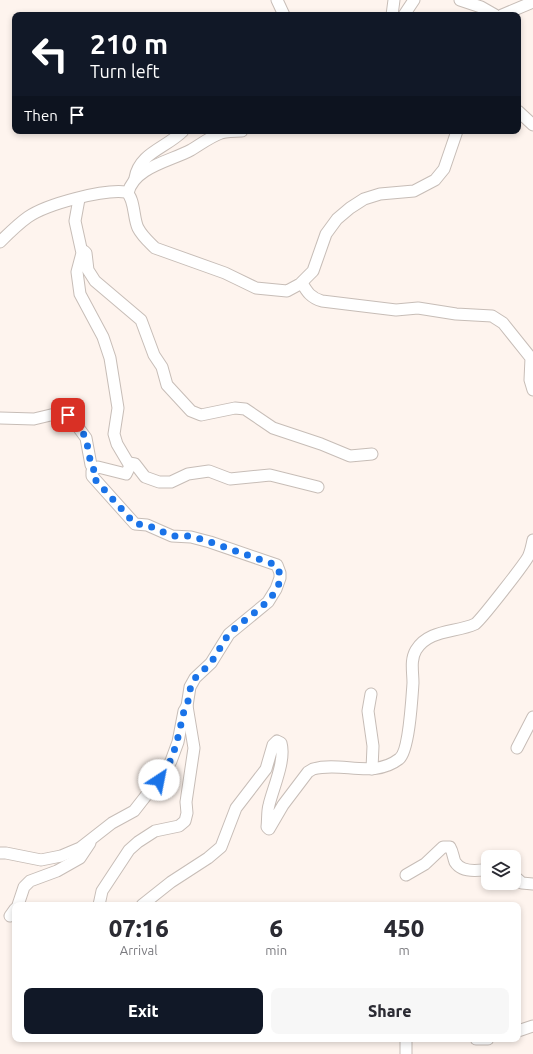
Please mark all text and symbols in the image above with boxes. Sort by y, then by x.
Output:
icon: left [24,28,76,80]
text: 210 m [90,28,168,59]
text: Turn left [90,61,160,81]
icon: arrive [66,104,88,126]
text: Then [24,107,58,124]
pin [51,398,85,432]
icon: arrive [57,404,79,426]
position arrow [138,759,180,801]
map controls [481,850,521,890]
button: layers [481,850,521,890]
text: 07:16 [109,915,169,942]
text: 6 [269,915,283,942]
text: 450 [384,915,424,942]
text: Arrival [120,943,158,957]
text: min [265,943,287,957]
text: m [398,943,410,957]
button: Exit [24,988,263,1034]
button: Share [271,988,509,1034]

